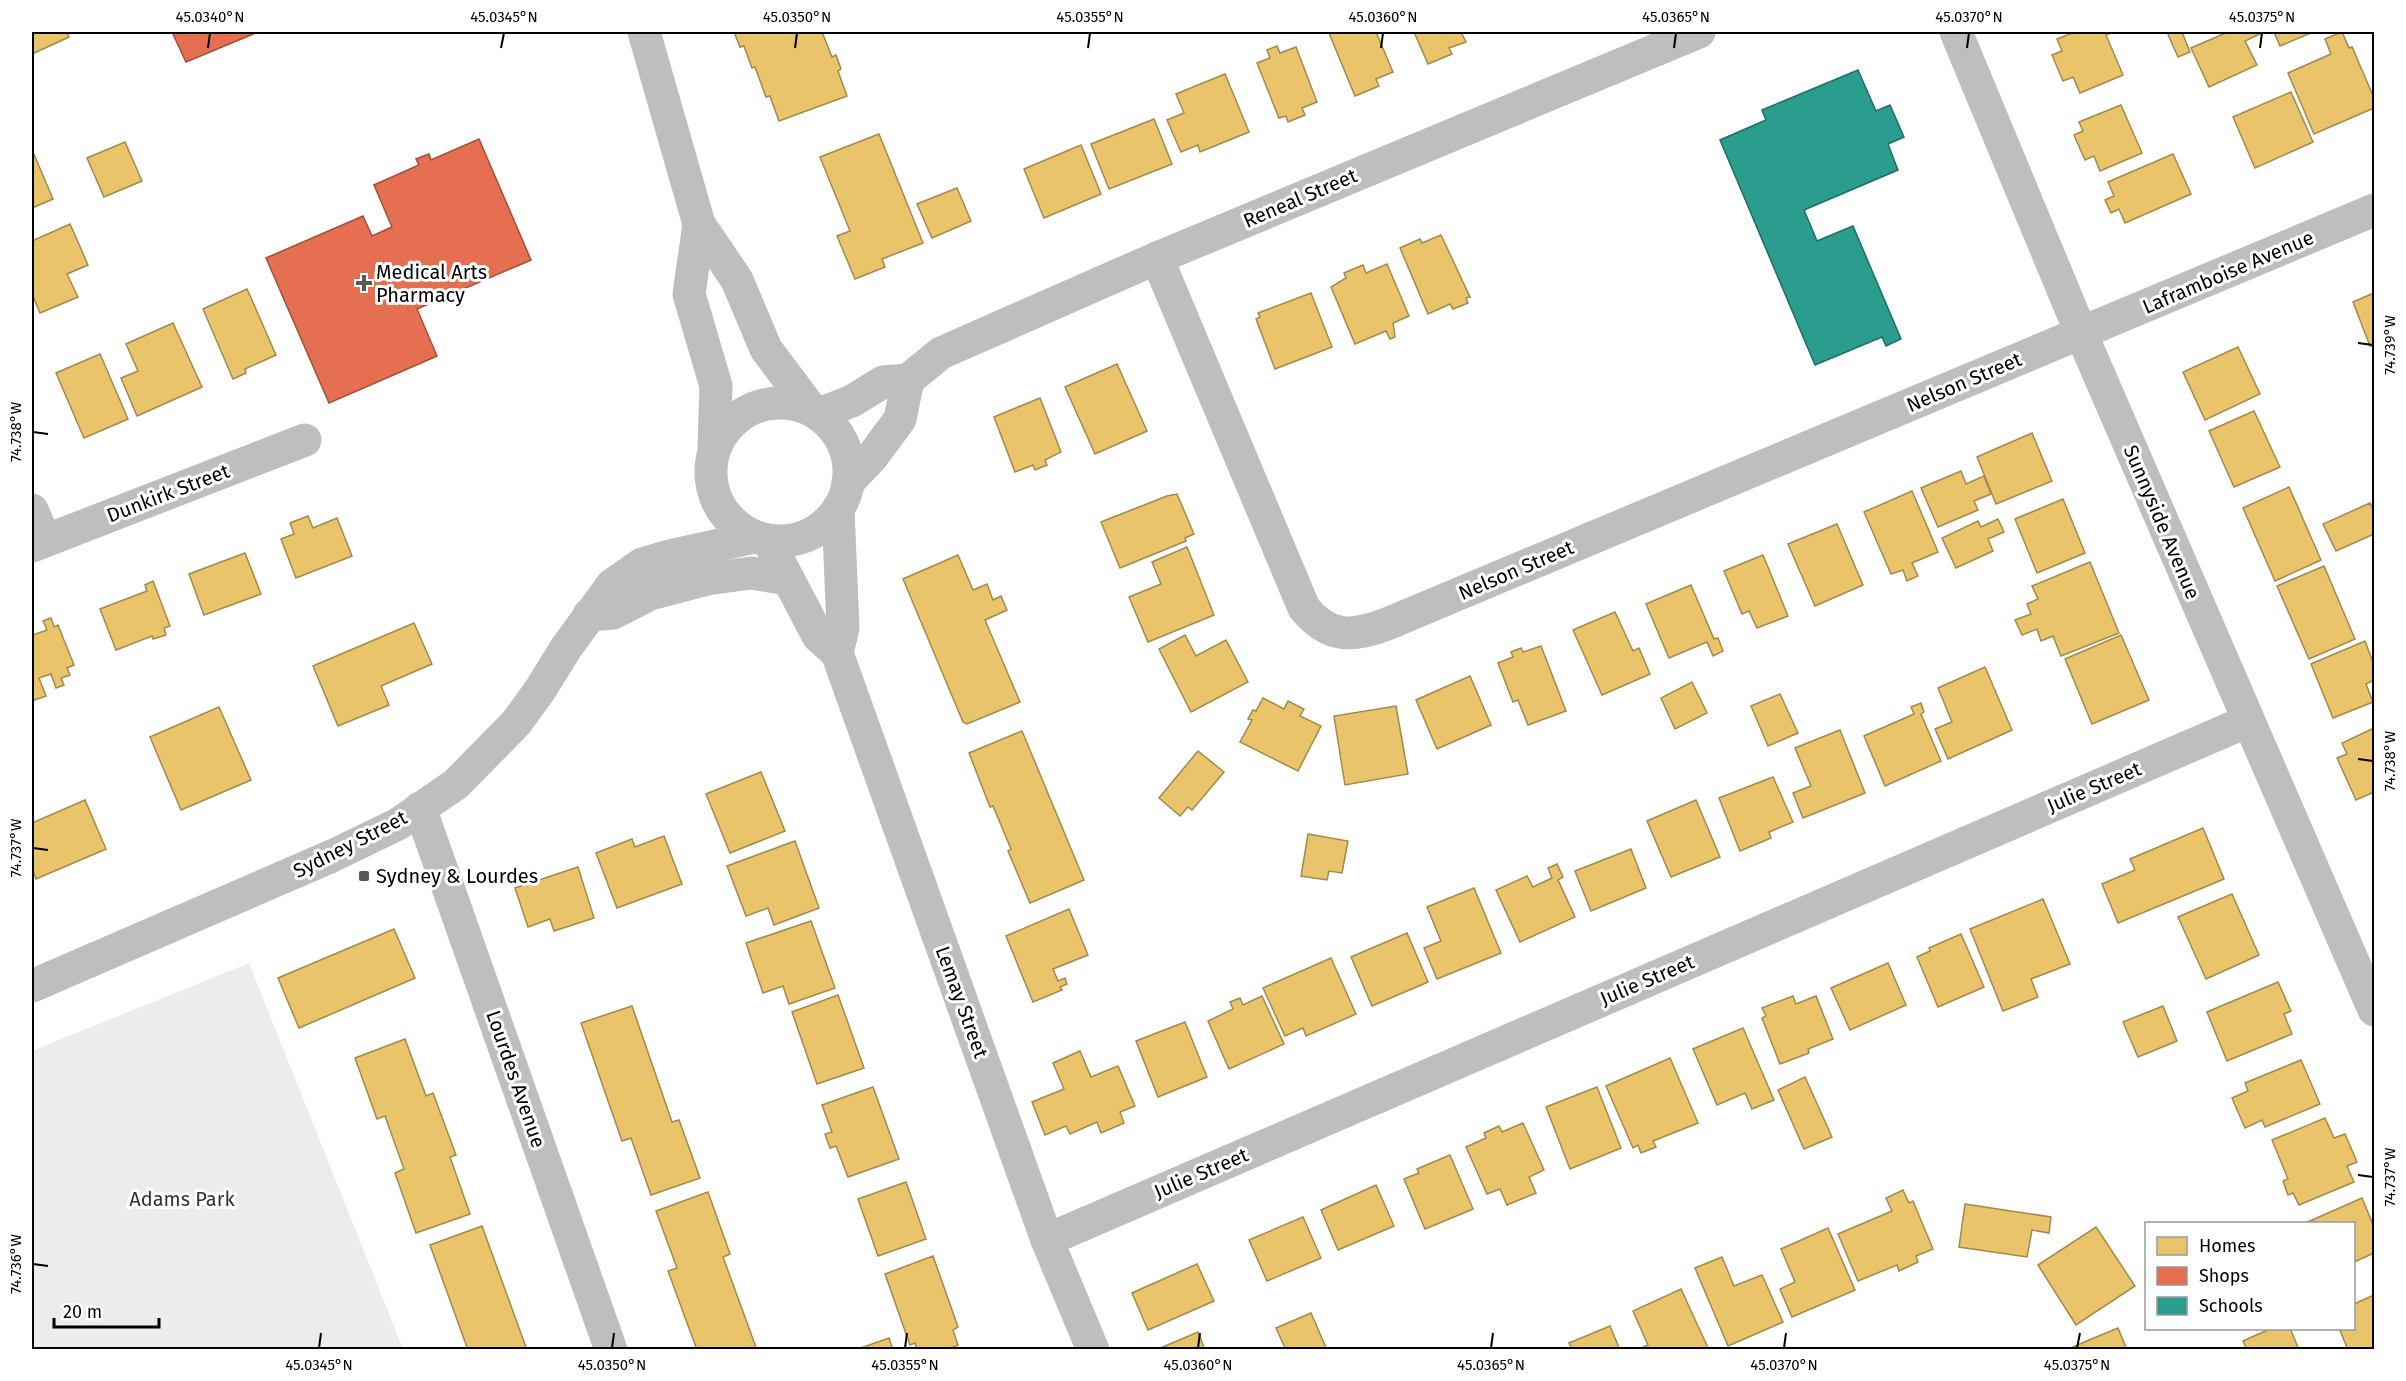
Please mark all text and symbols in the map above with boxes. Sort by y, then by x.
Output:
text: 45.0340°N [176,8,244,26]
text: 45.0345°N [470,8,538,26]
text: 45.0350°N [763,8,831,26]
text: 45.0355°N [1056,8,1124,26]
text: 45.0360°N [1349,8,1417,26]
text: 45.0365°N [1642,8,1710,26]
text: 45.0370°N [1935,8,2003,26]
text: 45.0375°N [2229,8,2295,26]
street label: Reneal Street [1240,163,1361,233]
street label: Laframboise Avenue [2139,225,2317,319]
place label: Medical Arts Pharmacy [376,260,487,307]
marker: Medical Arts Pharmacy [357,276,371,290]
text: 74.739°W [2381,315,2399,375]
street label: Nelson Street [1903,347,2026,417]
text: 74.738°W [7,401,25,462]
street label: Sunnyside Avenue [2119,441,2205,603]
street label: Dunkirk Street [103,458,234,527]
street label: Nelson Street [1455,535,1578,605]
text: 74.738°W [2381,730,2399,791]
street label: Julie Street [2043,756,2145,818]
street label: Sydney Street [289,805,412,883]
text: 74.737°W [7,818,25,877]
place label: Sydney & Lourdes [376,864,538,888]
marker: Sydney & Lourdes [357,869,371,883]
street label: Lemay Street [931,943,994,1062]
street label: Julie Street [1596,949,1698,1011]
street label: Lourdes Avenue [481,1007,551,1151]
street label: Julie Street [1150,1142,1252,1204]
text: 74.737°W [2381,1147,2399,1206]
park label: Adams Park [129,1187,235,1211]
legend [2145,1222,2355,1330]
text: 74.736°W [7,1234,25,1294]
text: Homes [2199,1235,2255,1257]
text: Shops [2199,1265,2249,1287]
scale bar [54,1291,159,1329]
text: Schools [2199,1295,2263,1317]
text: 20 m [63,1301,102,1323]
text: 45.0345°N [285,1356,353,1374]
text: 45.0350°N [578,1356,646,1374]
text: 45.0355°N [871,1356,939,1374]
text: 45.0360°N [1164,1356,1232,1374]
text: 45.0365°N [1457,1356,1525,1374]
text: 45.0370°N [1750,1356,1818,1374]
text: 45.0375°N [2044,1356,2110,1374]

